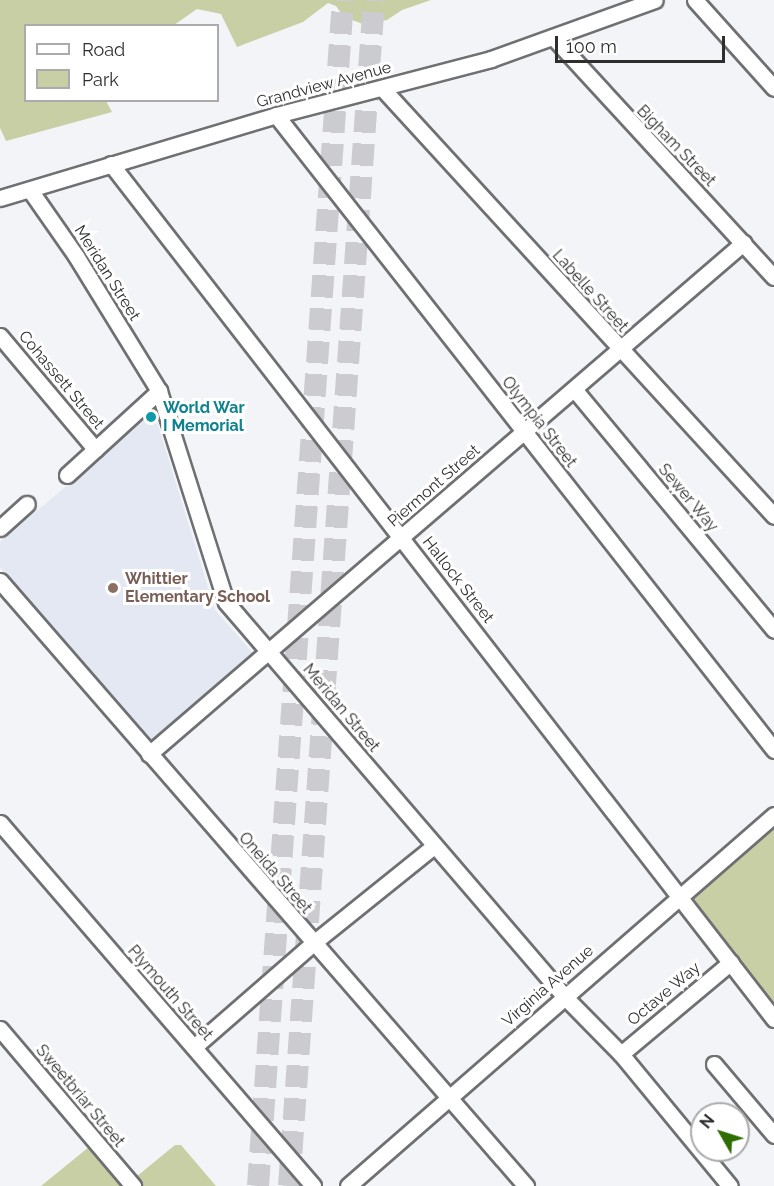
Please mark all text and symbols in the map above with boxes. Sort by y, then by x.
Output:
legend [24,24,219,102]
scale bar [558,24,728,62]
text: 100 m [566,36,617,57]
text: Road [82,39,125,60]
street label: Grandview Avenue [254,58,394,112]
text: Park [82,69,119,90]
street label: Bigham Street [633,101,719,191]
street label: Meridan Street [70,222,144,324]
street label: Labelle Street [548,246,632,336]
street label: Cohassett Street [14,327,108,433]
street label: Olympia Street [498,373,580,471]
place label: World War I Memorial [163,398,245,436]
marker: World War I Memorial [144,410,158,424]
street label: Piermont Street [384,441,484,531]
street label: Sewer Way [654,460,722,536]
street label: Hallock Street [418,533,498,627]
place label: Whittier Elementary School [125,569,270,607]
marker: Whittier Elementary School [106,581,120,595]
street label: Meridan Street [299,660,383,756]
street label: Oneida Street [235,828,315,918]
street label: Virginia Avenue [498,941,598,1031]
street label: Plymouth Street [124,942,216,1044]
street label: Octave Way [624,958,704,1030]
street label: Sweetbriar Street [32,1041,128,1151]
north arrow [690,1102,750,1162]
text: N [696,1111,718,1132]

